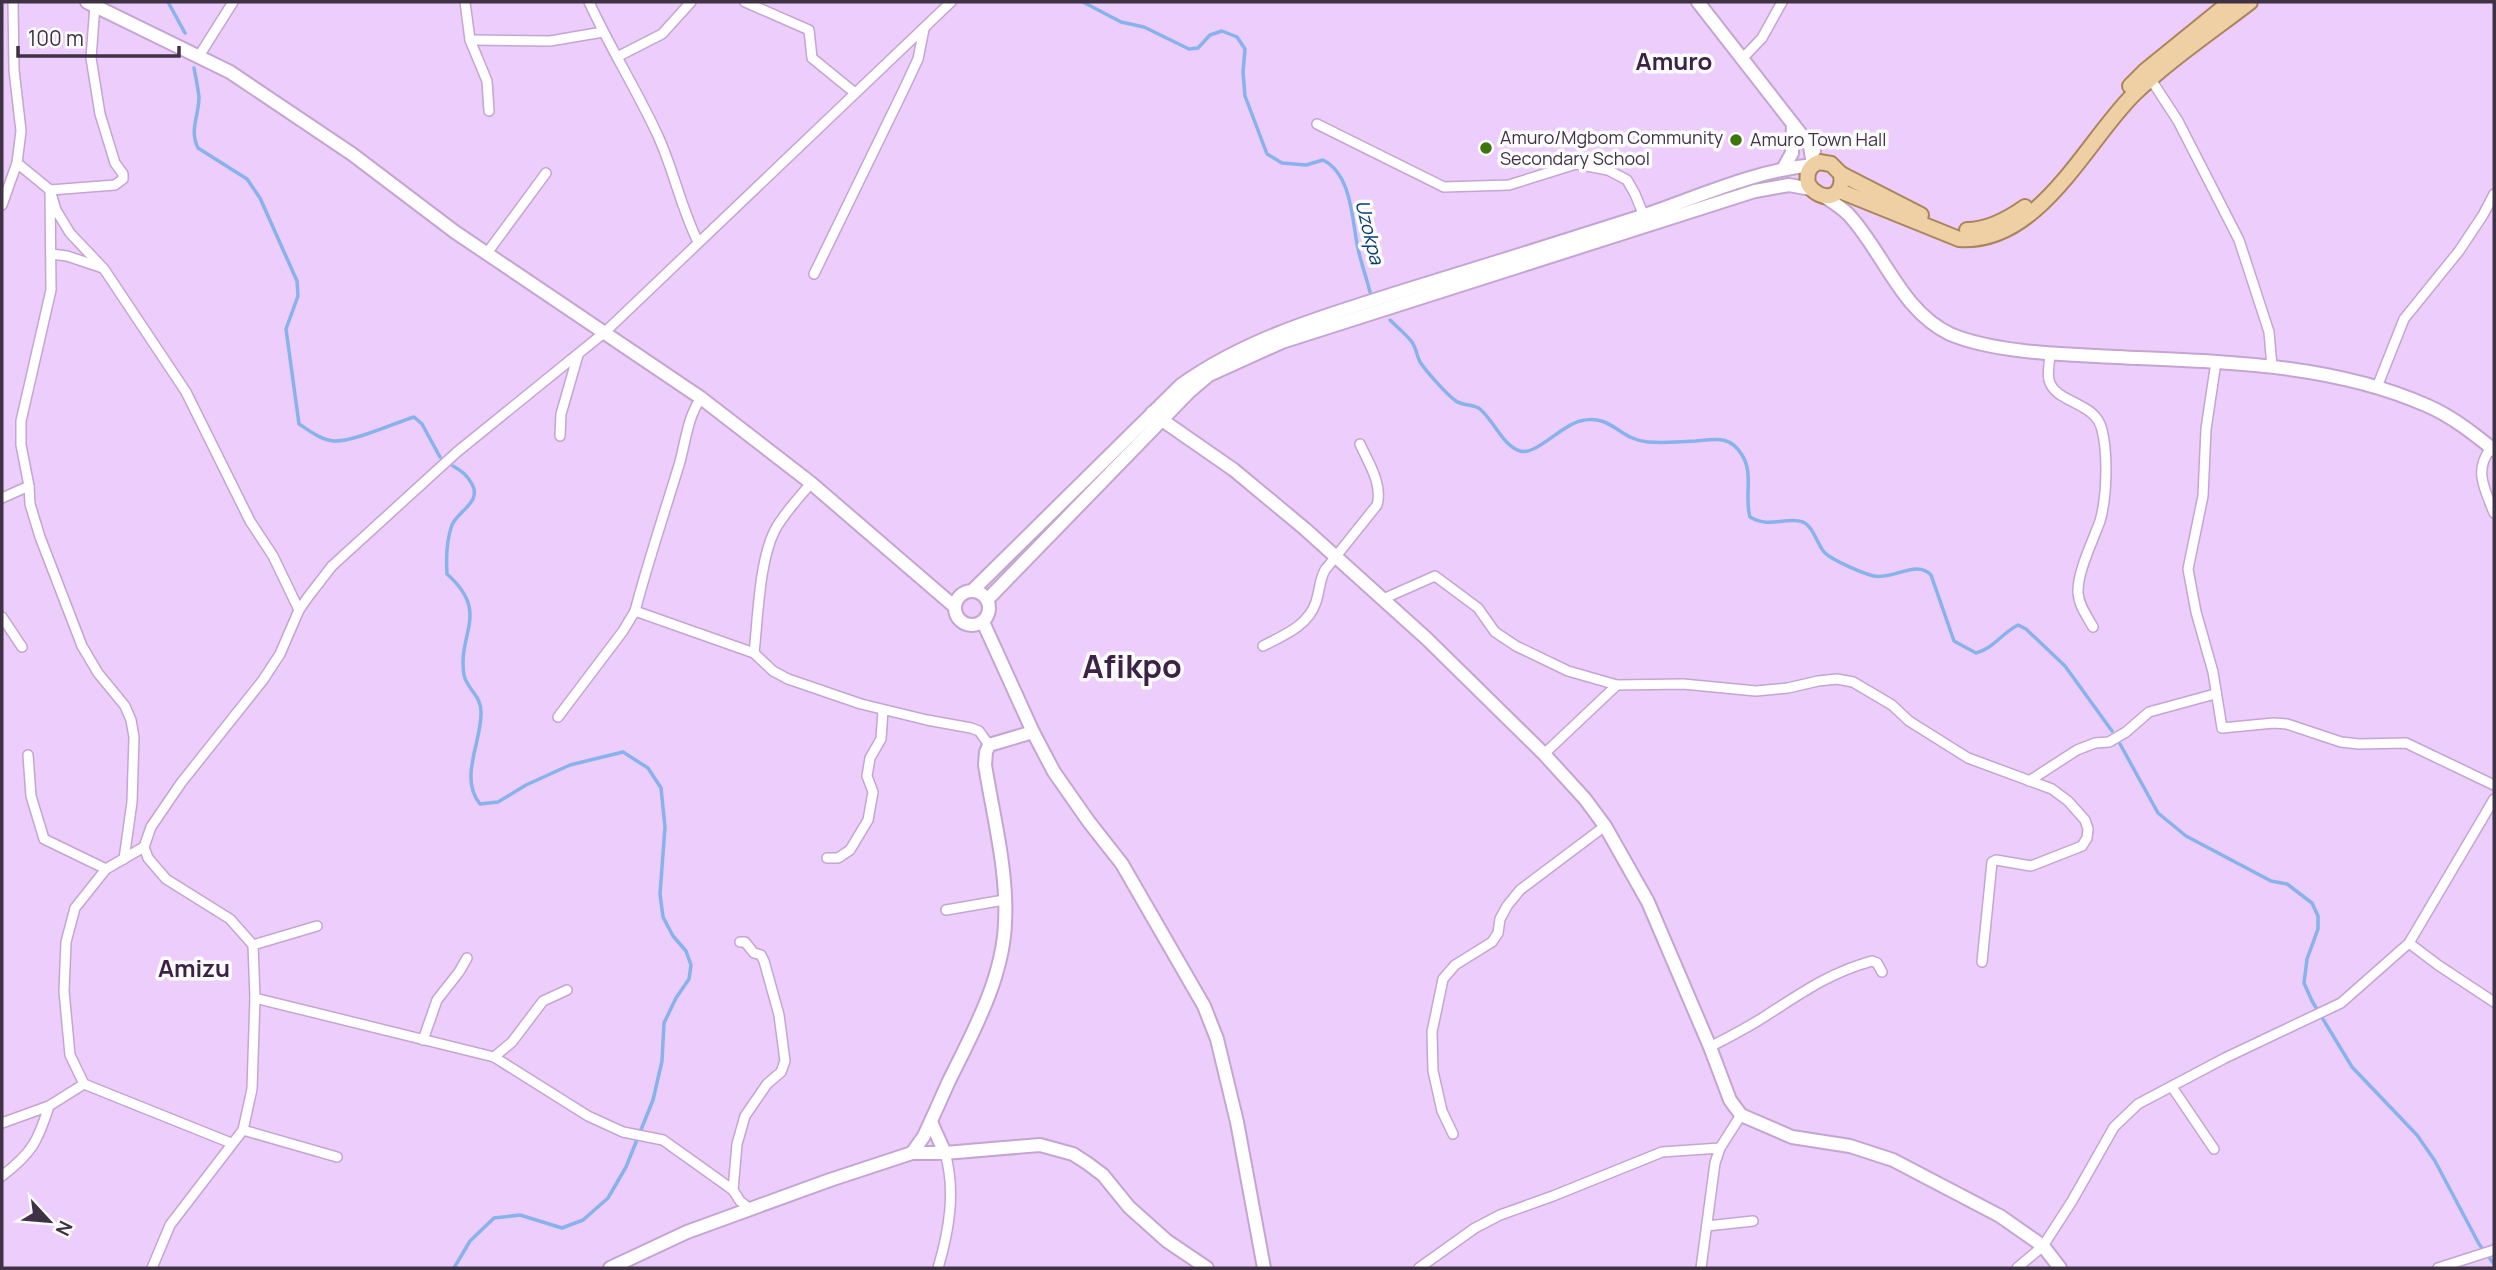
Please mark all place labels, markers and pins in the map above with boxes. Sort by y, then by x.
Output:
place label: Amuro/Mgbom Community Secondary School [1500,125,1724,170]
place label: Amuro Town Hall [1750,127,1886,151]
marker: Amuro Town Hall [1728,132,1744,148]
marker: Amuro/Mgbom Community Secondary School [1478,140,1494,156]

